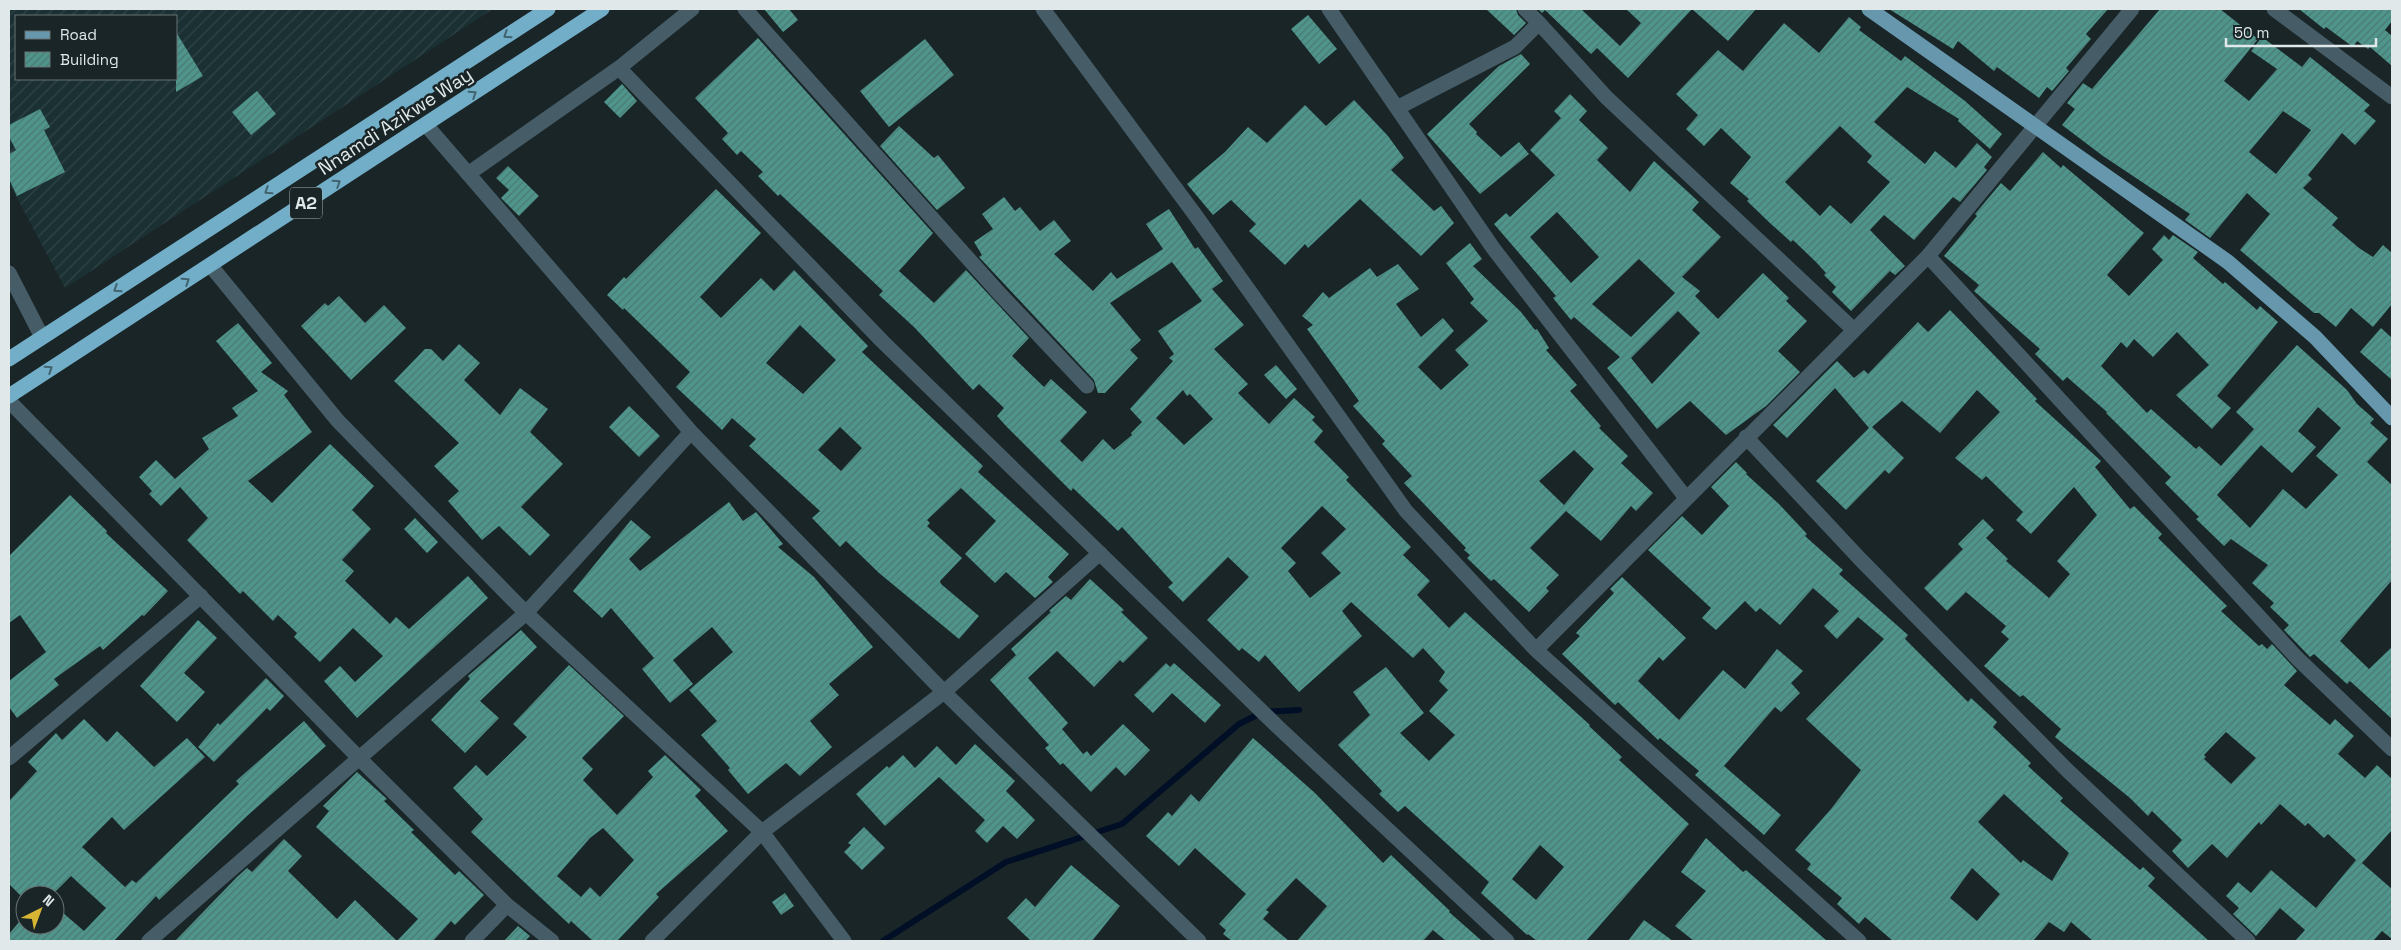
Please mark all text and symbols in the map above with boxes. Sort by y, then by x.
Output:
legend [15,15,178,80]
scale bar [2226,15,2376,47]
text: 50 m [2234,23,2269,42]
text: Road [60,25,97,44]
one-way arrow [503,29,512,39]
text: Building [60,50,119,69]
street label: Nnamdi Azikwe Way [313,62,477,181]
one-way arrow [467,91,477,100]
one-way arrow [331,180,340,189]
one-way arrow [264,184,273,194]
road number: A2 [290,188,322,218]
one-way arrow [180,278,189,287]
one-way arrow [113,282,122,292]
one-way arrow [44,366,53,375]
north arrow [15,885,65,935]
text: N [39,891,58,910]

